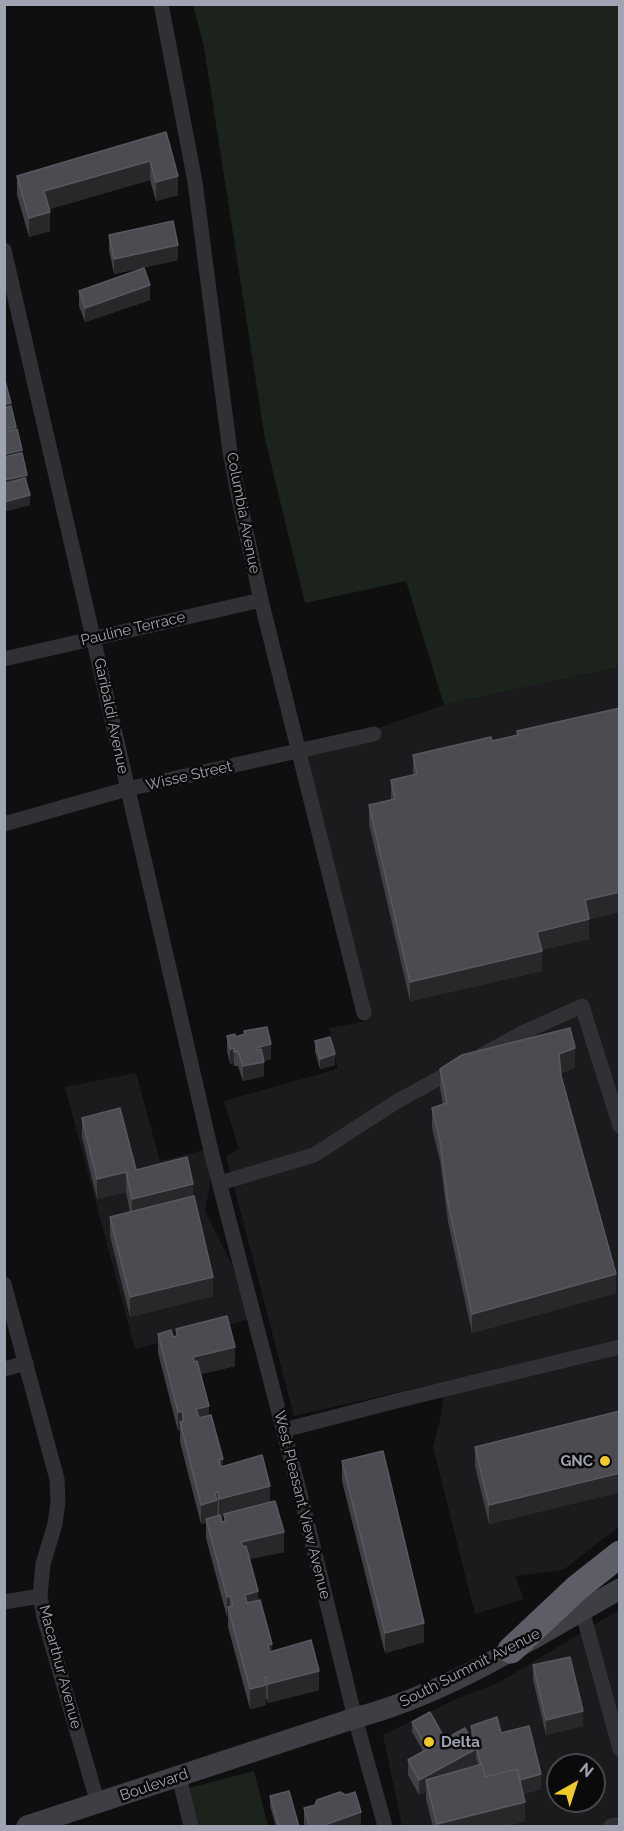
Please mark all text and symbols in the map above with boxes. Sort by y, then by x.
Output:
street label: Columbia Avenue [222,451,264,575]
street label: Pauline Terrace [79,608,187,650]
street label: Garibaldi Avenue [90,656,132,776]
street label: Wisse Street [144,757,234,795]
street label: West Pleasant View Avenue [270,1409,334,1601]
place label: GNC [560,1452,593,1470]
marker: GNC [598,1454,612,1468]
street label: Macarthur Avenue [35,1603,85,1731]
street label: South Summit Avenue [397,1625,543,1711]
place label: Delta [441,1733,480,1751]
marker: Delta [422,1735,436,1749]
north arrow [546,1753,606,1813]
text: N [576,1759,597,1781]
street label: Boulevard [118,1765,190,1805]

